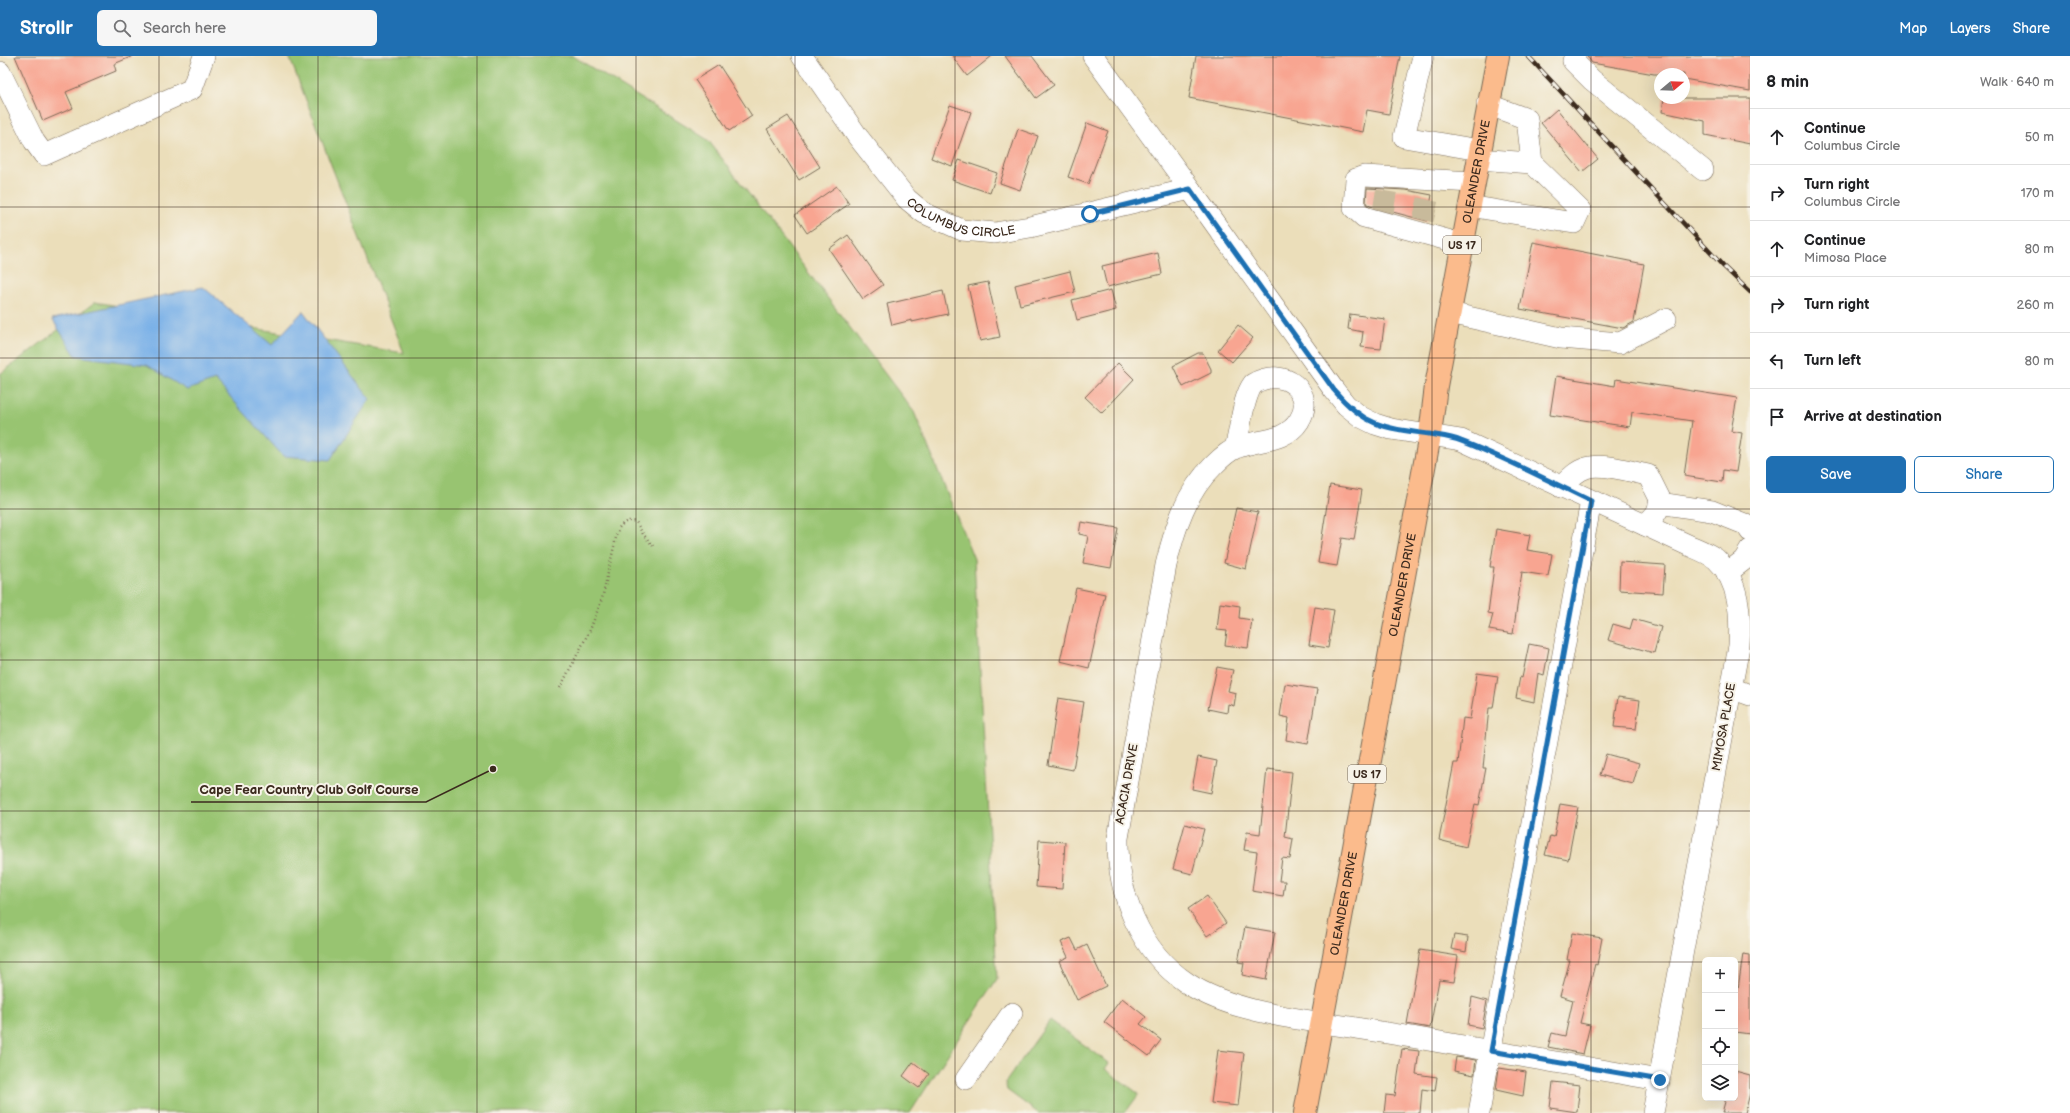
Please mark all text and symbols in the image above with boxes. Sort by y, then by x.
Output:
search box [97,10,377,46]
text: Strollr [20,17,73,40]
icon: search [111,17,133,39]
text: Search here [143,19,226,38]
text: Map [1899,20,1927,37]
text: Layers [1949,20,1991,37]
text: Share [2013,20,2050,37]
north arrow [1654,68,1690,104]
text: 8 min [1766,72,1809,92]
text: Walk · 640 m [1980,74,2054,90]
street label: OLEANDER DRIVE [1459,118,1493,225]
text: Continue [1804,119,1866,138]
icon: ahead [1766,126,1788,148]
text: 50 m [2025,129,2054,145]
text: Columbus Circle [1804,138,1900,154]
text: Turn right [1804,175,1869,194]
icon: right [1766,182,1788,204]
text: 170 m [2021,185,2054,201]
street label: COLUMBUS CIRCLE [904,194,1017,241]
text: Columbus Circle [1804,194,1900,210]
route start [1081,205,1099,223]
text: Continue [1804,231,1866,250]
road number: US 17 [1443,236,1481,254]
icon: ahead [1766,238,1788,260]
text: 80 m [2025,241,2054,257]
text: Mimosa Place [1804,250,1887,266]
icon: right [1766,294,1788,316]
text: Turn right [1804,295,1869,314]
text: 260 m [2016,297,2054,313]
icon: left [1766,350,1788,372]
text: Turn left [1804,351,1861,370]
text: 80 m [2025,353,2054,369]
icon: arrive [1766,406,1788,428]
text: Arrive at destination [1804,407,1942,426]
button: Save [1766,456,1906,493]
button: Share [1914,456,2054,493]
street label: OLEANDER DRIVE [1385,532,1419,638]
street label: MIMOSA PLACE [1709,682,1739,772]
street label: ACACIA DRIVE [1113,742,1141,826]
road number: US 17 [1348,765,1386,783]
callout: Cape Fear Country Club Golf Course [191,777,426,802]
text: Cape Fear Country Club Golf Course [200,782,419,798]
street label: OLEANDER DRIVE [1327,850,1361,957]
map controls [1702,957,1738,1101]
button: + [1702,957,1738,993]
button: − [1702,993,1738,1029]
button: locate [1702,1029,1738,1065]
button: layers [1702,1065,1738,1101]
route end [1651,1071,1669,1089]

